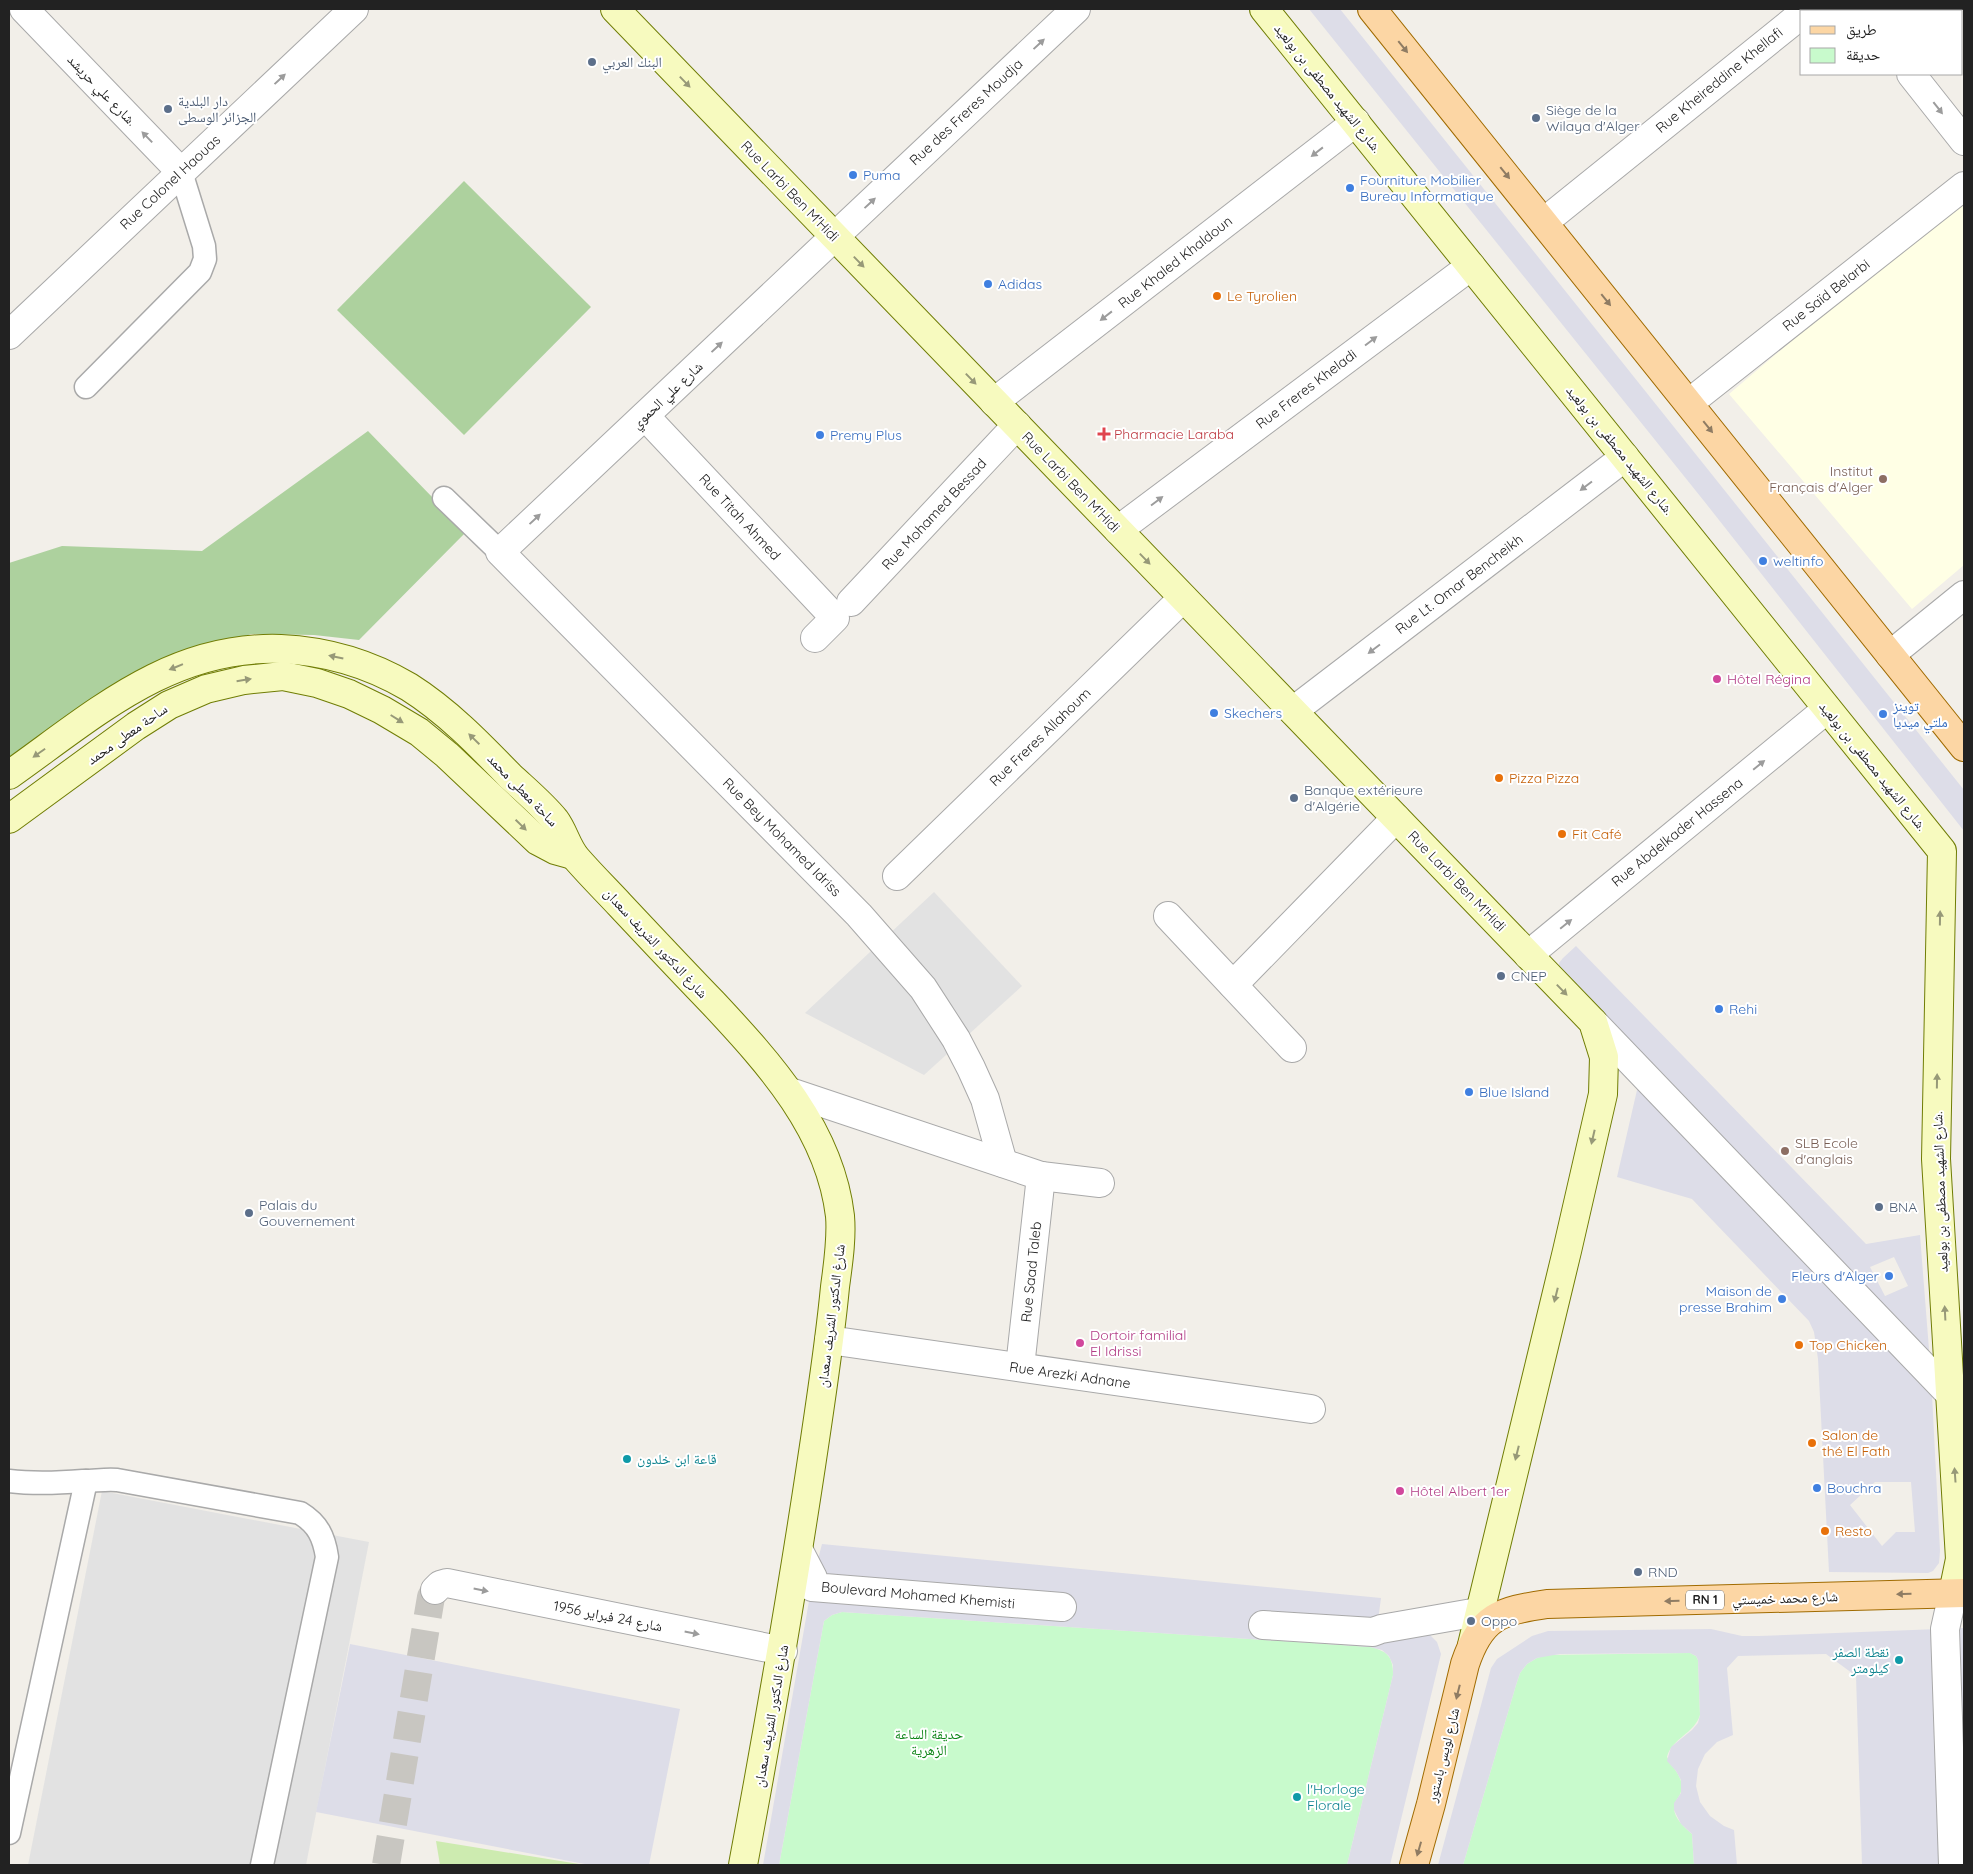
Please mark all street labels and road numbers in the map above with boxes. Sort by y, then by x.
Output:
street label: شارع الشهيد مصطفى بن بولعيد. [1270,20,1386,157]
street label: Rue Kheireddine Khellafi [1652,23,1786,137]
street label: شارع علي حريشد. [62,51,140,131]
street label: Rue des Freres Moudja [906,55,1026,169]
street label: Rue Colonel Haouas [116,131,224,233]
street label: Rue Larbi Ben M'Hidi [737,137,843,245]
street label: Rue Khaled Khaldoun [1114,212,1236,312]
street label: Rue Saïd Belarbi [1779,255,1873,335]
street label: Rue Freres Kheladi [1252,345,1360,433]
street label: شارع علي الحموي [628,357,708,434]
street label: شارع الشهيد مصطفى بن بولعيد. [1562,382,1678,519]
street label: Rue Larbi Ben M'Hidi [1018,428,1124,536]
street label: Rue Mohamed Bessad [878,455,990,573]
street label: Rue Titah Ahmed [695,470,785,564]
street label: Rue Lt. Omar Bencheikh [1392,530,1526,638]
street label: Rue Freres Allahoum [985,684,1095,790]
street label: شارع الشهيد مصطفى بن بولعيد. [1815,698,1931,835]
street label: ساحة معطى محمد [83,700,171,768]
street label: ساحة معطى محمد [484,750,562,830]
street label: Rue Abdelkader Hassena [1608,773,1746,891]
street label: Rue Bey Mohamed Idriss [719,774,845,900]
street label: Rue Larbi Ben M'Hidi [1404,827,1510,935]
street label: شارغ الدكتور الشريف سعدان [599,884,712,1003]
street label: شارع الشهيد مصطفى بن بولعيد. [1928,1111,1953,1273]
street label: Rue Saad Taleb [1017,1221,1045,1323]
street label: شارغ الدكتور الشريف سعدان [813,1243,850,1389]
street label: Rue Arezki Adnane [1008,1358,1132,1392]
street label: Boulevard Mohamed Khemisti [820,1578,1016,1612]
street label: شارع محمد خميستي [1732,1587,1838,1611]
road number: RN 1 [1686,1590,1724,1610]
street label: شارع 24 فبراير 1956 [552,1597,664,1636]
street label: شارغ الدكتور الشريف سعدان [750,1643,793,1789]
street label: شارع لويس باستور [1422,1706,1464,1805]

